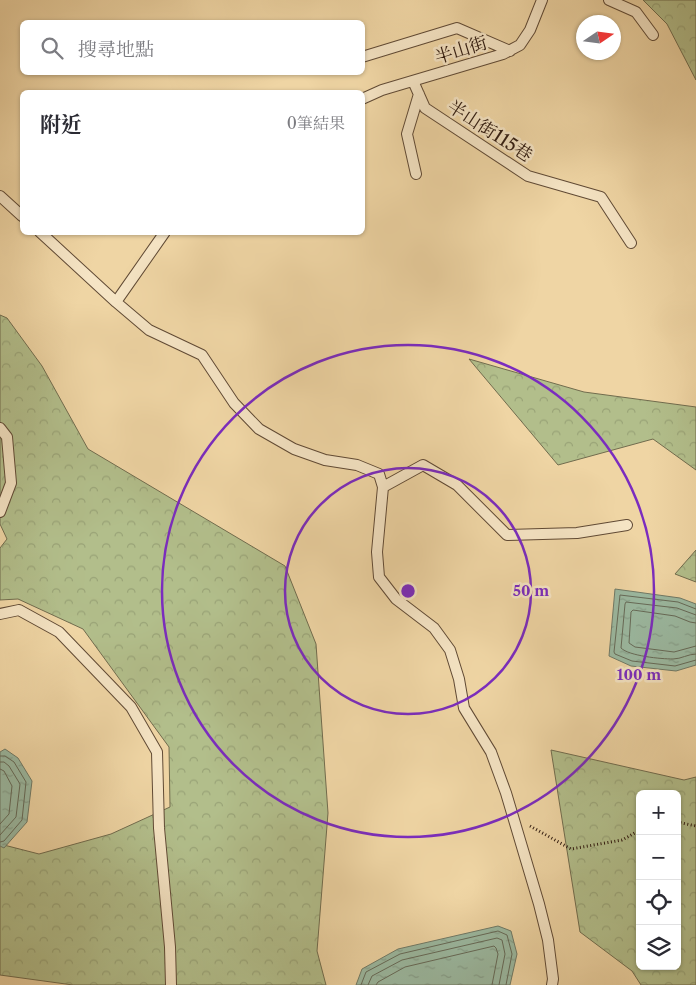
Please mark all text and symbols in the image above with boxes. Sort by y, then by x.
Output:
north arrow [576,15,621,60]
search box [20,20,365,75]
street label: 半山街 [432,32,490,68]
icon: search [38,34,66,62]
text: 搜尋地點 [78,38,154,61]
street label: 半山街115巷 [443,95,537,167]
text: 附近 [40,112,82,137]
text: 0筆結果 [287,113,345,133]
text: 50 m [513,581,549,600]
centre of rings [399,582,417,600]
text: 100 m [617,665,661,684]
map controls [636,790,681,970]
button: + [636,790,681,835]
button: − [636,835,681,880]
button: locate [636,880,681,925]
button: layers [636,925,681,970]

